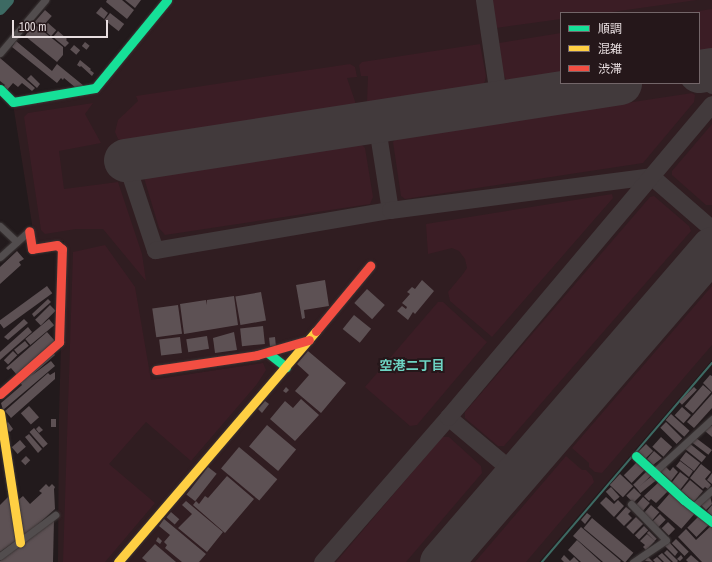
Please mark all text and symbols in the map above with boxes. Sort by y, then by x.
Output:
scale bar [14,12,110,38]
legend [560,12,700,84]
text: 100 m [19,19,46,35]
text: 順調 [598,21,622,37]
text: 混雑 [598,41,622,57]
text: 渋滞 [598,61,622,77]
district label: 空港二丁目 [380,358,444,374]

